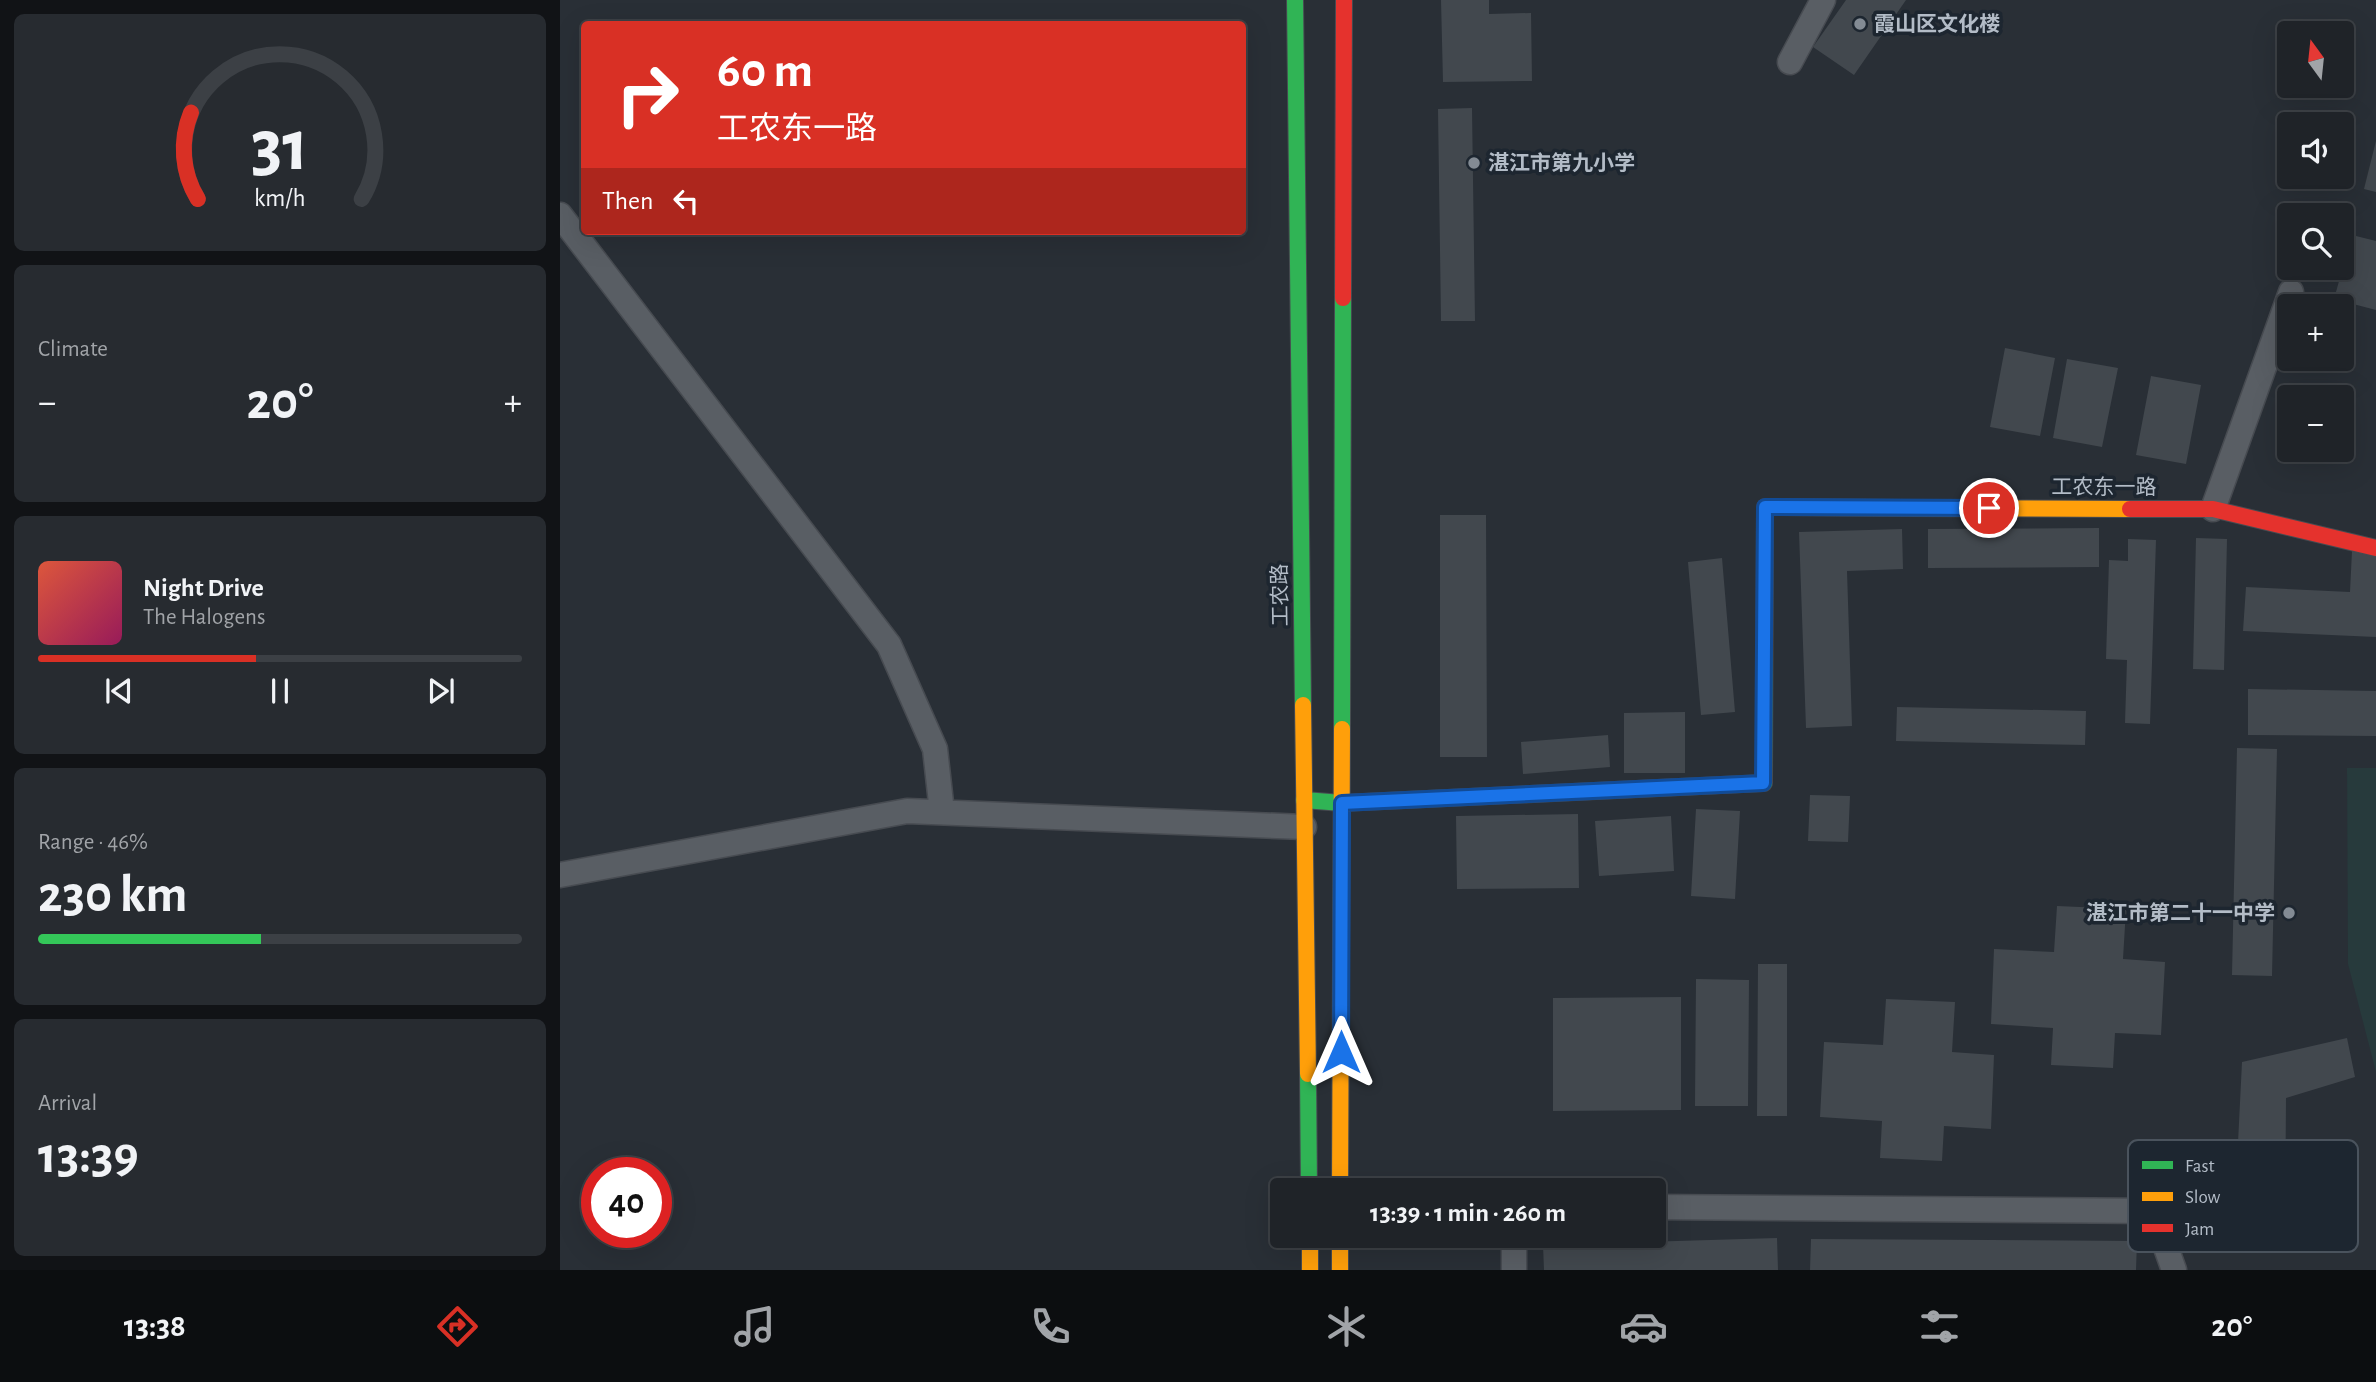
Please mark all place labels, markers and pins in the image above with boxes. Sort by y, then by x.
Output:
place label: 霞山区文化楼 [1874,12,2000,35]
marker: 霞山区文化楼 [1852,16,1868,32]
place label: 湛江市第九小学 [1488,152,1635,174]
marker: 湛江市第九小学 [1466,155,1482,171]
pin [1959,478,2019,538]
place label: 湛江市第二十一中学 [2086,902,2275,924]
marker: 湛江市第二十一中学 [2281,905,2297,921]

